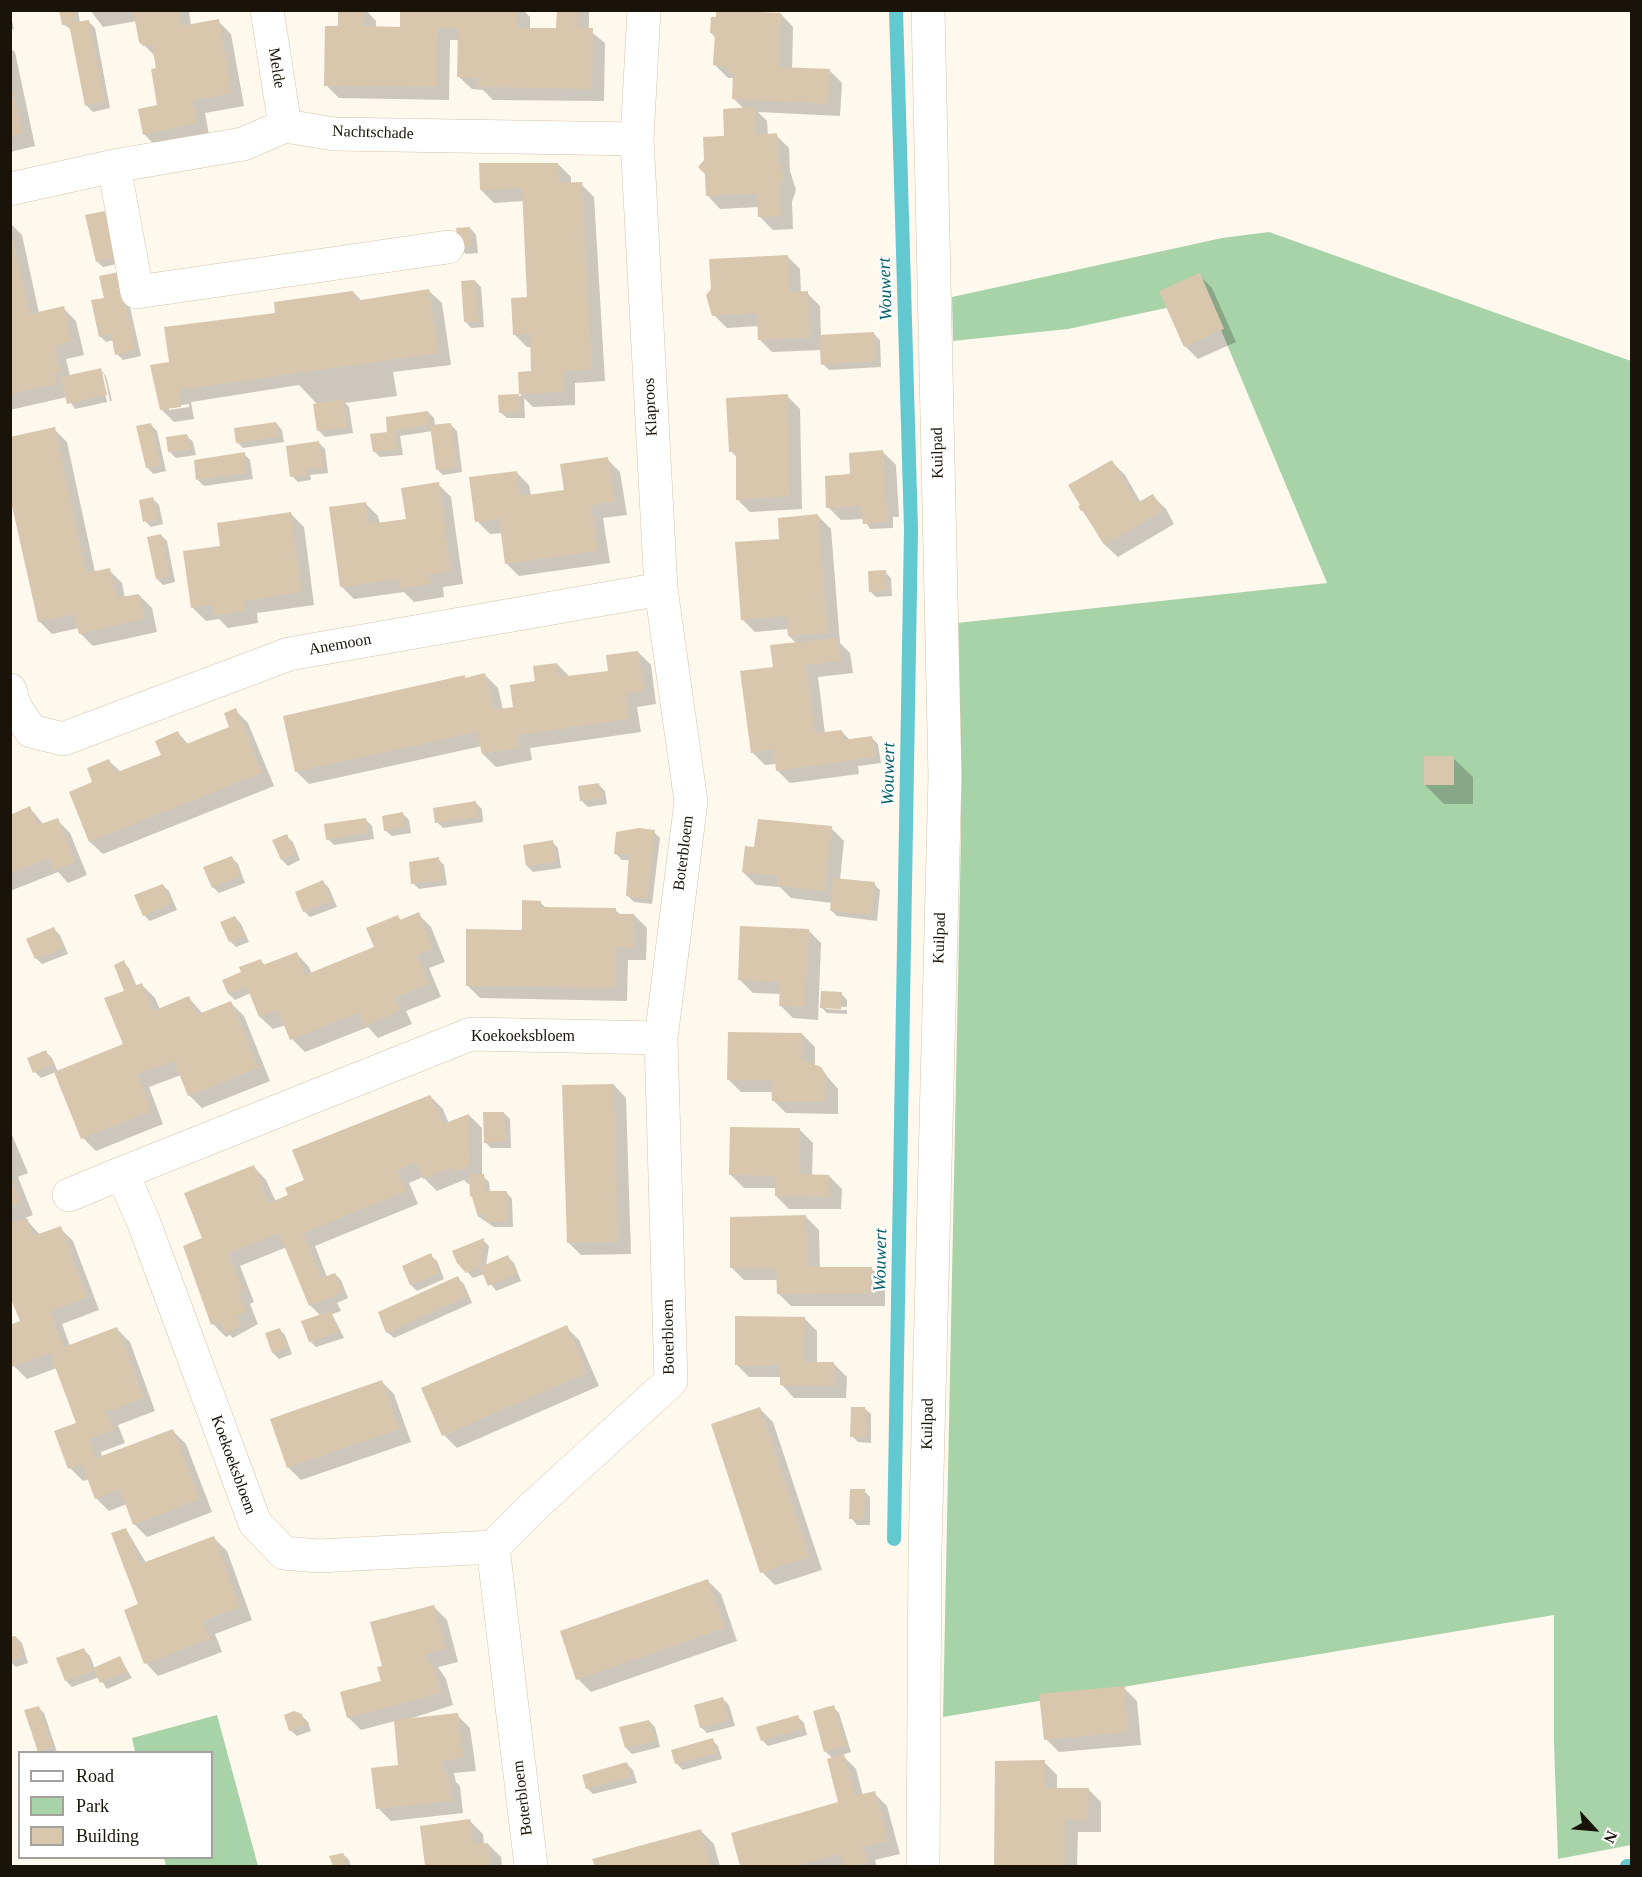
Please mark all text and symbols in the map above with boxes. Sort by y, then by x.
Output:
street label: Melde [263,46,289,90]
street label: Nachtschade [332,122,414,144]
water label: Wouwert [874,257,898,321]
street label: Klaproos [640,377,662,437]
street label: Kuilpad [928,427,948,479]
street label: Anemoon [307,630,373,660]
water label: Wouwert [878,742,900,806]
street label: Boterbloem [670,814,698,892]
street label: Kuilpad [930,912,950,964]
street label: Koekoeksbloem [471,1027,575,1047]
water label: Wouwert [870,1228,892,1292]
street label: Boterbloem [659,1299,679,1375]
street label: Kuilpad [918,1398,938,1450]
street label: Koekoeksbloem [206,1413,260,1517]
legend [18,1751,213,1859]
street label: Boterbloem [509,1759,537,1837]
text: Road [76,1766,114,1786]
text: Park [76,1796,109,1816]
north arrow [1564,1799,1624,1859]
text: Building [76,1826,139,1846]
text: N [1600,1828,1621,1846]

